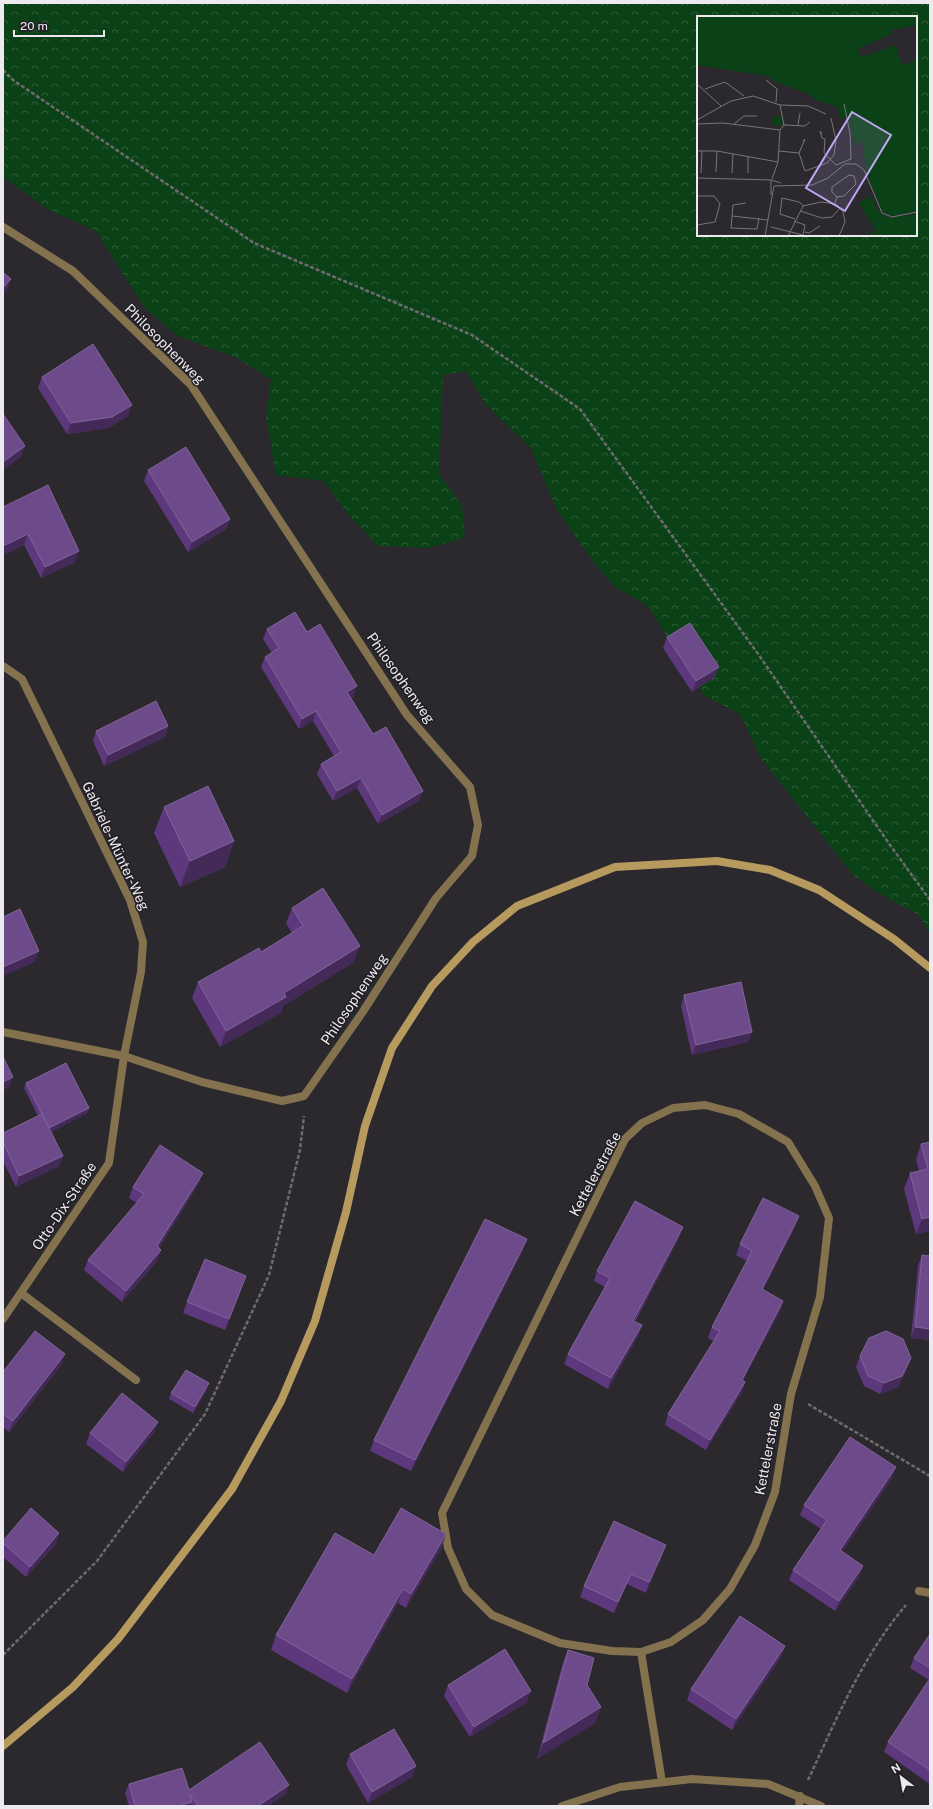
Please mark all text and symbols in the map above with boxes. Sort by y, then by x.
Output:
scale bar [14,12,104,38]
inset map [697,16,917,236]
text: 20 m [20,19,48,33]
street label: Philosophenweg [122,301,209,388]
street label: Philosophenweg [364,630,438,727]
street label: Gabriele-Münter-Weg [79,779,153,913]
street label: Philosophenweg [317,950,391,1048]
street label: Kettelerstraße [566,1129,624,1219]
street label: Otto-Dix-Straße [29,1159,99,1253]
street label: Kettelerstraße [751,1402,785,1496]
north arrow [881,1757,921,1797]
text: N [889,1761,903,1776]

